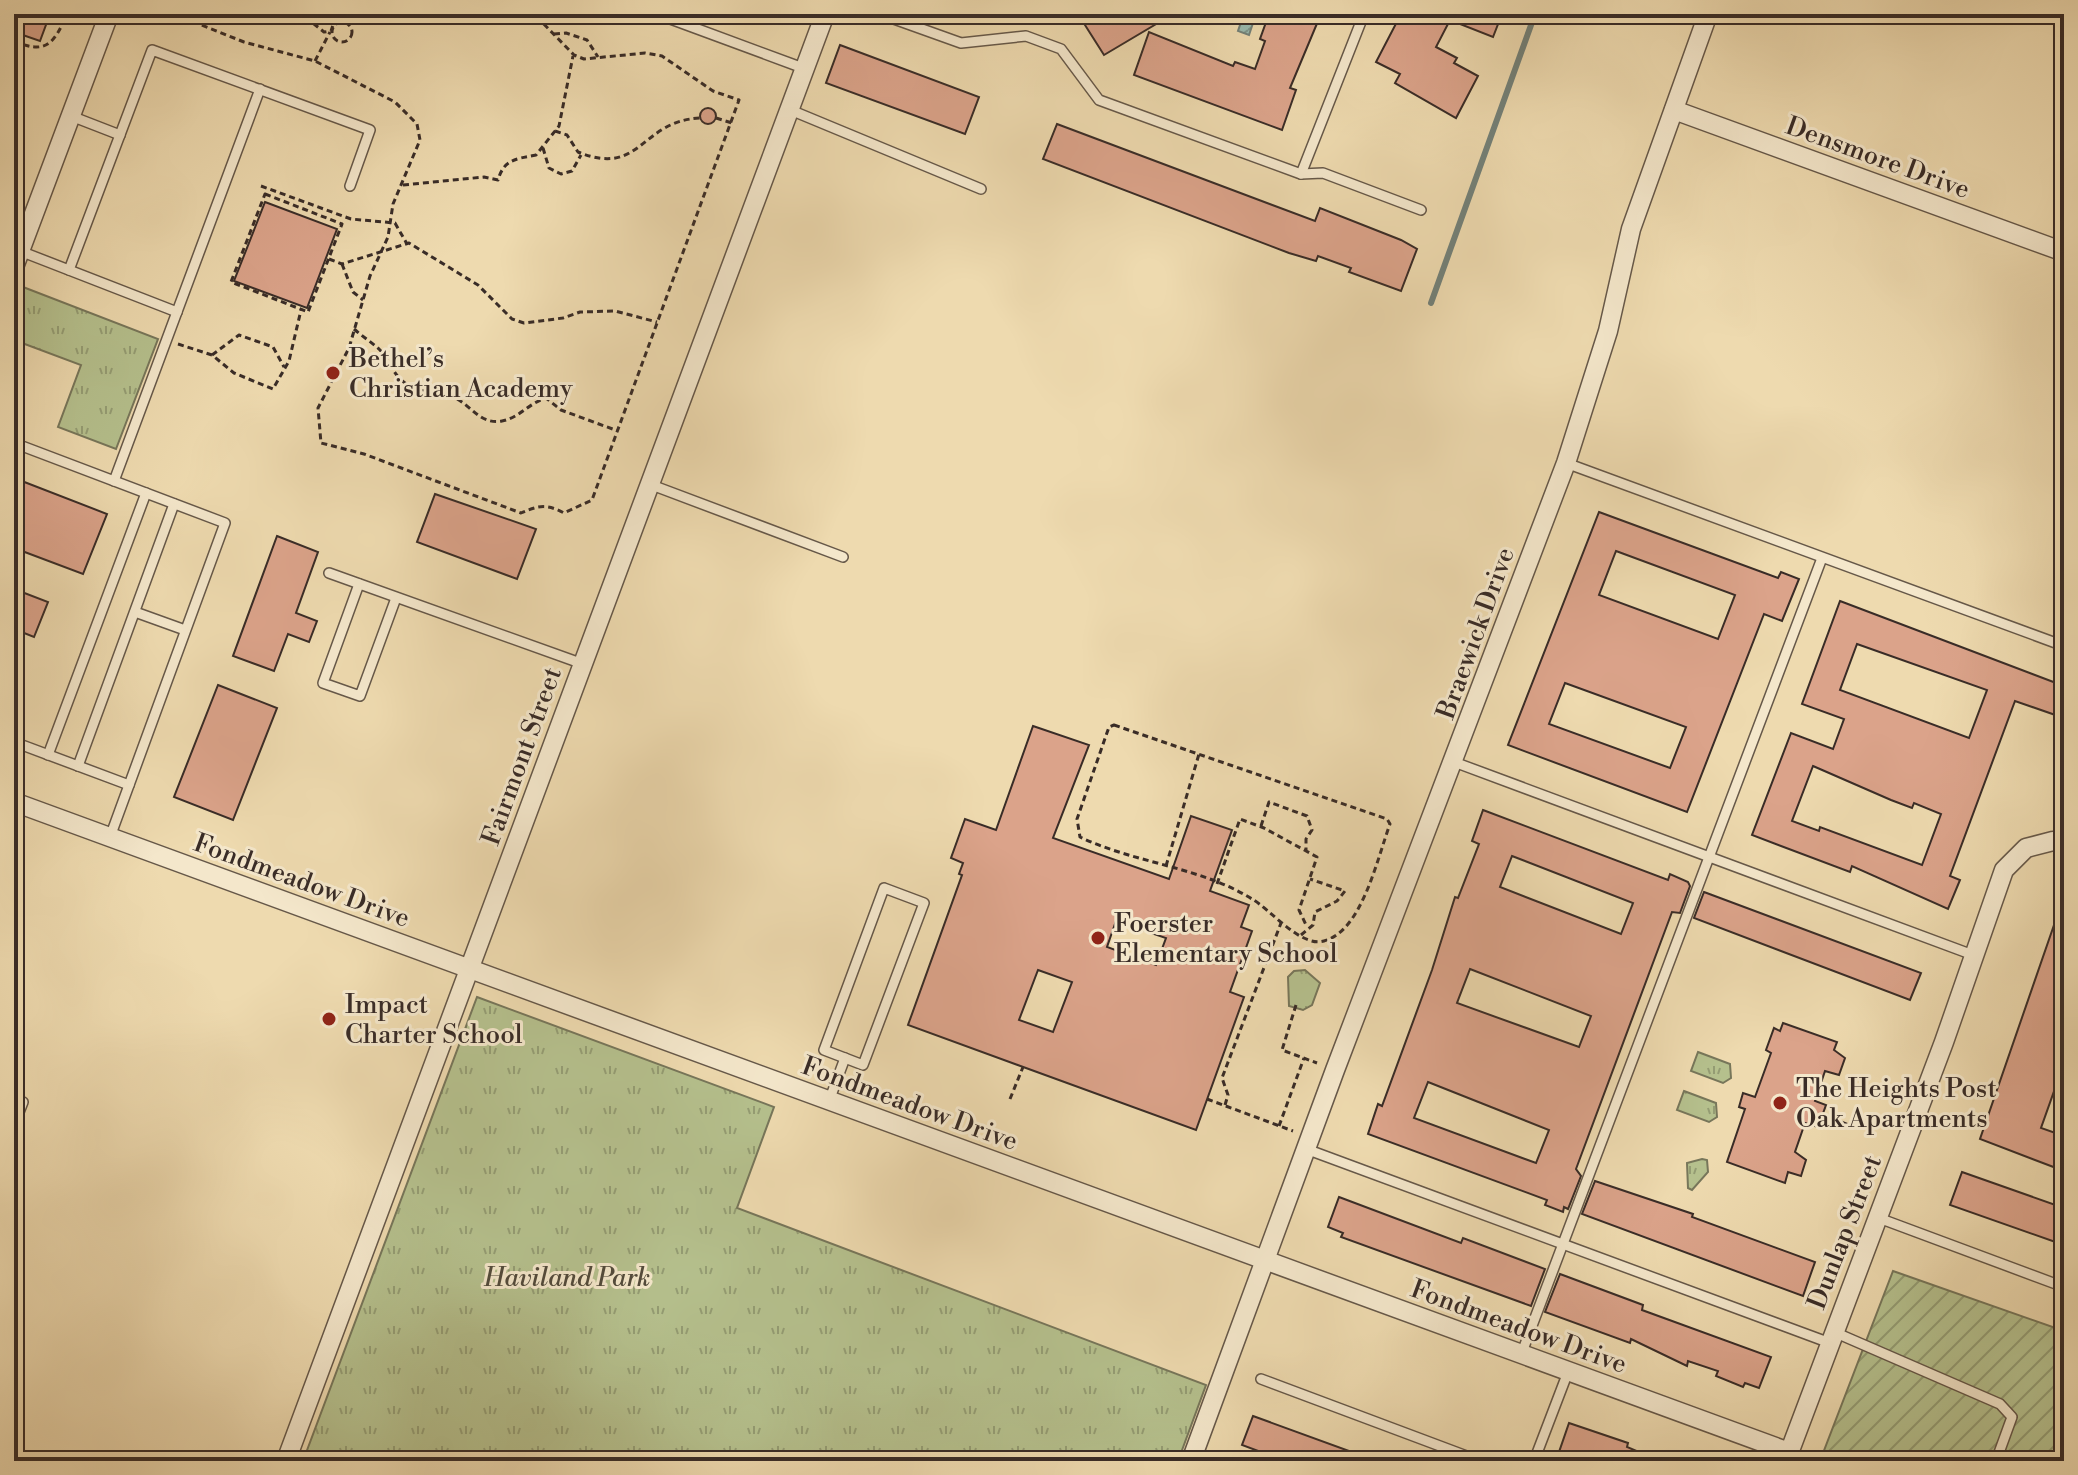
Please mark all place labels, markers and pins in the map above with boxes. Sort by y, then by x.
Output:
place label: Bethel’s Christian Academy [348,343,573,405]
marker: Bethel’s Christian Academy [324,364,342,382]
place label: Foerster Elementary School [1114,908,1338,970]
marker: Foerster Elementary School [1089,929,1107,947]
place label: Impact Charter School [345,989,523,1051]
marker: Impact Charter School [320,1010,338,1028]
place label: The Heights Post Oak Apartments [1796,1073,1997,1135]
marker: The Heights Post Oak Apartments [1771,1094,1789,1112]

